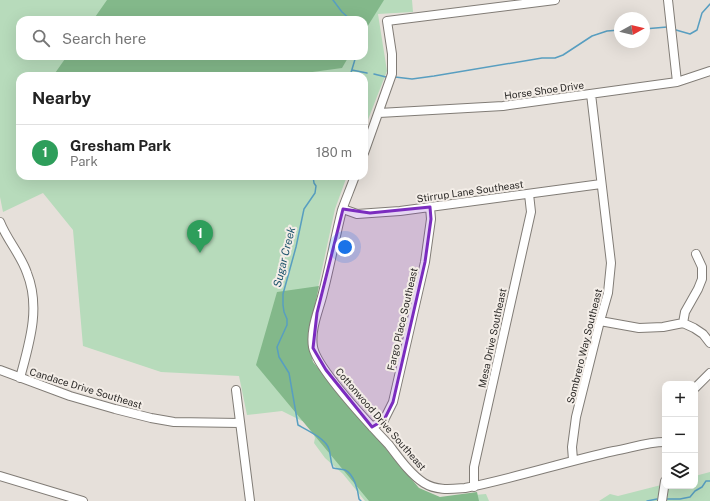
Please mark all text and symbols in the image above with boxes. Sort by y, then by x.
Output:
north arrow [614,12,650,48]
search box [16,16,368,60]
icon: search [30,27,52,49]
text: Search here [62,30,146,47]
street label: Horse Shoe Drive [503,78,585,102]
text: Nearby [32,88,91,108]
text: Gresham Park [70,137,171,154]
text: 1 [42,145,48,160]
text: 180 m [316,145,352,160]
text: Park [70,154,98,169]
street label: Stirrup Lane Southeast [416,178,524,204]
pin: 1 [187,220,213,253]
water label: Sugar Creek [271,226,297,288]
your location [335,237,355,257]
street label: Fargo Place Southeast [384,266,420,372]
street label: Mesa Drive Southeast [476,287,508,389]
street label: Sombrero Way Southeast [564,287,604,405]
street label: Candace Drive Southeast [28,365,144,411]
street label: Cottonwood Drive Southeast [333,365,429,473]
map controls [662,381,698,489]
button: + [662,381,698,417]
button: − [662,417,698,453]
button: layers [662,453,698,489]

